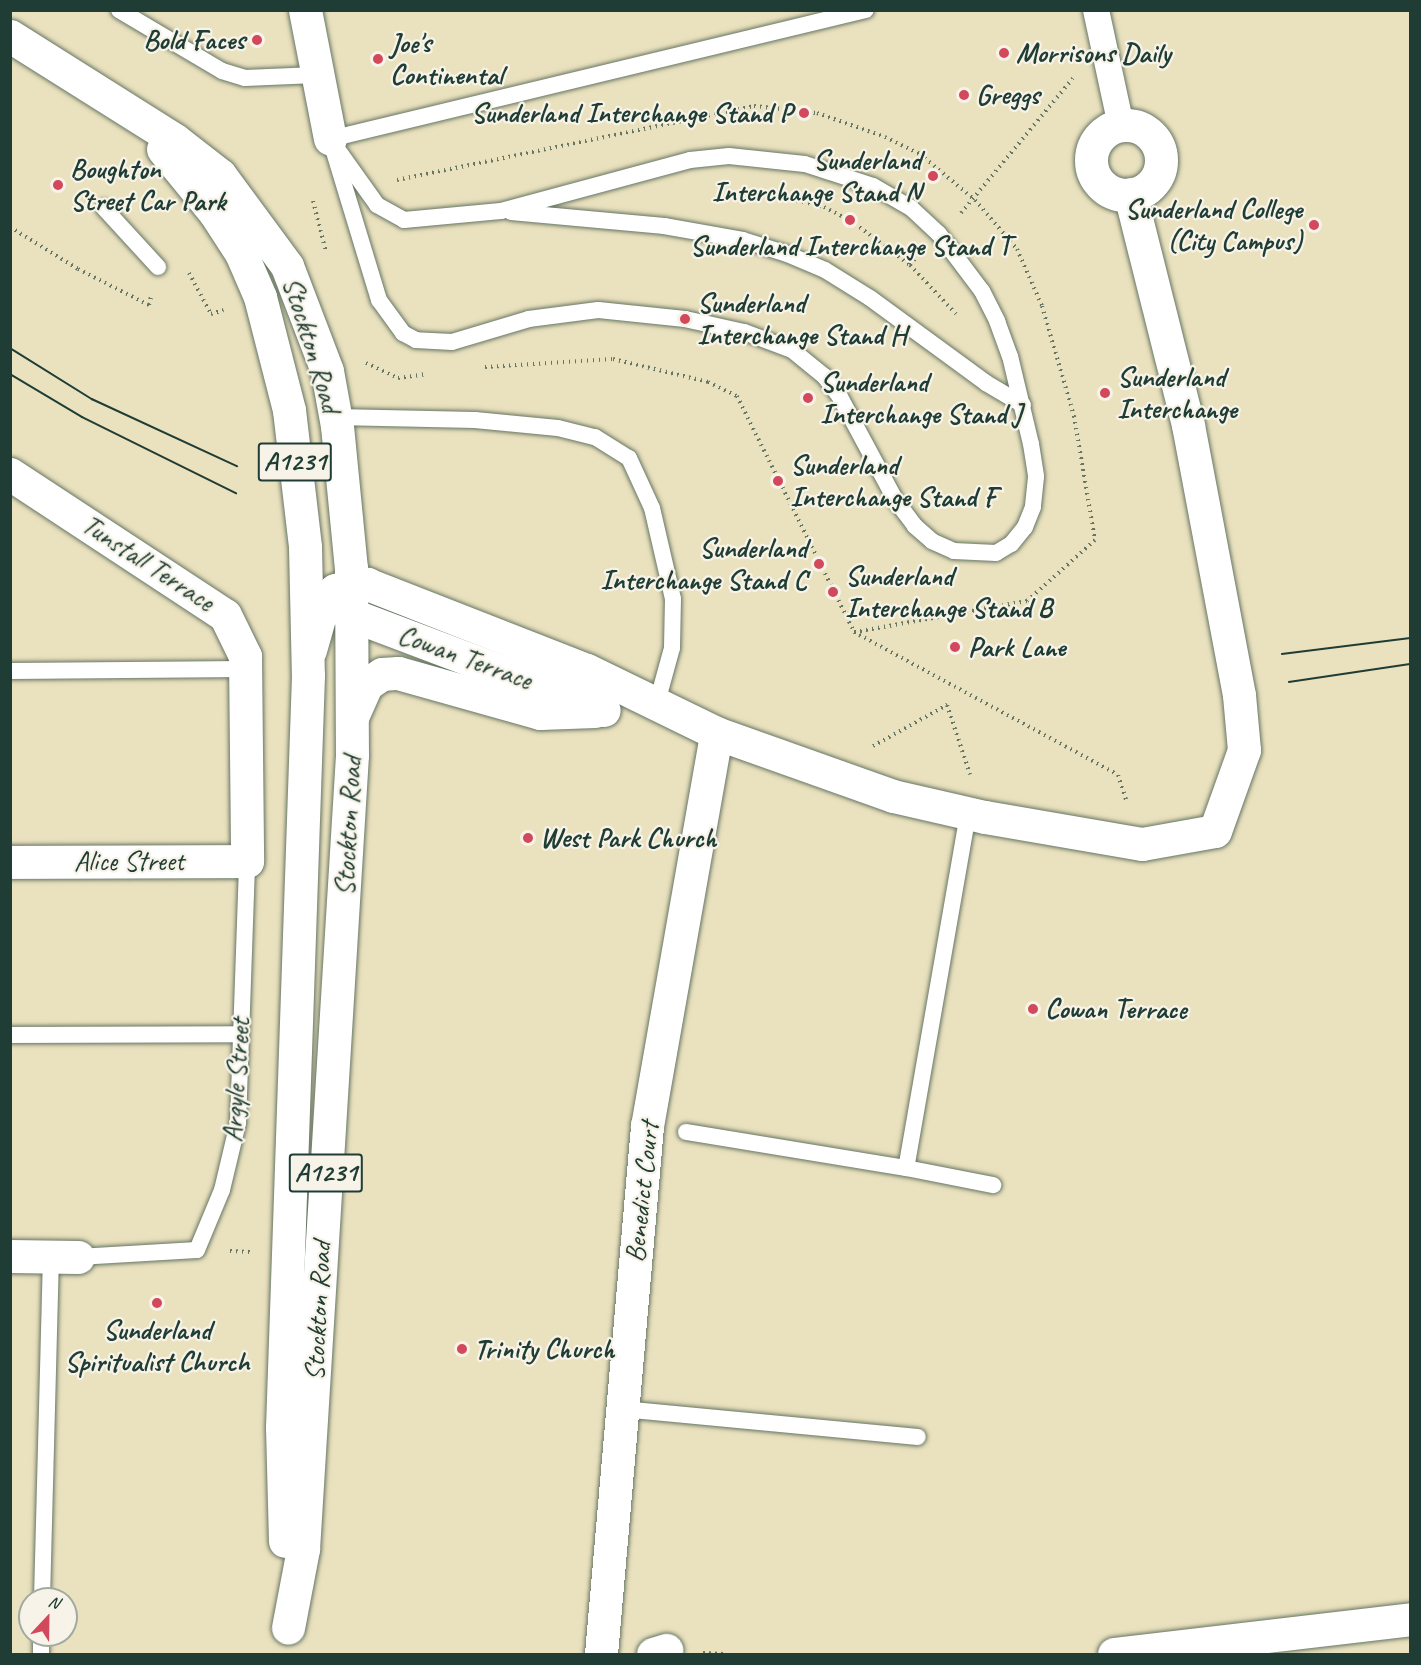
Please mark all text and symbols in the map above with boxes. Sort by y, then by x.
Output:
place label: Bold Faces [143,23,245,57]
place label: Joe's Continental [390,26,503,92]
marker: Bold Faces [250,33,264,47]
place label: Morrisons Daily [1016,36,1171,70]
marker: Morrisons Daily [997,46,1011,60]
marker: Joe's Continental [371,52,385,66]
place label: Greggs [976,78,1039,112]
marker: Greggs [957,88,971,102]
place label: Sunderland Interchange Stand P [471,96,792,130]
marker: Sunderland Interchange Stand P [797,106,811,120]
place label: Sunderland Interchange Stand N [710,143,921,209]
place label: Boughton Street Car Park [70,152,226,218]
marker: Sunderland Interchange Stand N [926,169,940,183]
marker: Boughton Street Car Park [51,178,65,192]
place label: Sunderland College (City Campus) [1125,192,1302,258]
marker: Sunderland Interchange Stand T [843,213,857,227]
marker: Sunderland College (City Campus) [1307,218,1321,232]
place label: Sunderland Interchange Stand T [689,229,1011,263]
street label: Stockton Road [276,274,348,416]
place label: Sunderland Interchange Stand H [697,286,907,352]
marker: Sunderland Interchange Stand H [678,312,692,326]
place label: Sunderland Interchange [1117,360,1237,426]
place label: Sunderland Interchange Stand J [820,365,1022,431]
marker: Sunderland Interchange [1098,386,1112,400]
marker: Sunderland Interchange Stand J [801,391,815,405]
road number: A1231 [258,438,332,486]
place label: Sunderland Interchange Stand F [790,448,997,514]
marker: Sunderland Interchange Stand F [771,474,785,488]
street label: Tunstall Terrace [76,508,220,618]
place label: Sunderland Interchange Stand C [600,531,807,597]
marker: Sunderland Interchange Stand C [812,557,826,571]
place label: Sunderland Interchange Stand B [845,559,1053,625]
marker: Sunderland Interchange Stand B [826,585,840,599]
street label: Cowan Terrace [394,618,536,696]
place label: Park Lane [968,630,1066,664]
marker: Park Lane [946,638,964,656]
street label: Stockton Road [328,756,368,896]
place label: West Park Church [540,821,718,855]
marker: West Park Church [521,831,535,845]
street label: Alice Street [74,844,184,878]
place label: Cowan Terrace [1045,992,1185,1026]
marker: Cowan Terrace [1026,1002,1040,1016]
street label: Argyle Street [215,1017,257,1143]
street label: Benedict Court [618,1120,666,1264]
road number: A1231 [288,1149,364,1197]
street label: Stockton Road [298,1241,338,1381]
marker: Sunderland Spiritualist Church [150,1296,164,1310]
place label: Sunderland Spiritualist Church [65,1313,249,1379]
place label: Trinity Church [474,1332,615,1366]
marker: Trinity Church [455,1342,469,1356]
north arrow [18,1587,78,1647]
text: N [46,1591,62,1613]

